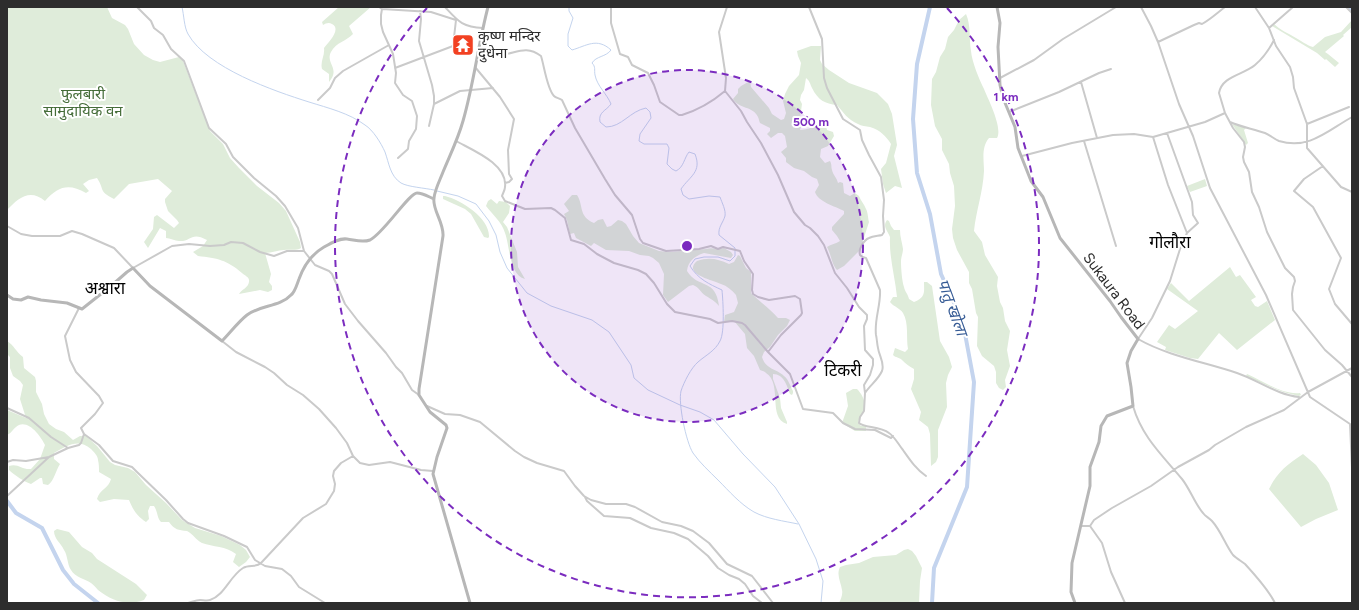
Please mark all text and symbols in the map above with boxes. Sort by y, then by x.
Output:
place label: कृष्ण मन्दिर दुधेना [478,27,541,63]
temple icon: कृष्ण मन्दिर दुधेना [450,32,476,58]
park label: फुलबारी सामुदायिक वन [43,85,123,121]
text: 1 km [994,90,1018,104]
text: 500 m [793,115,829,129]
district label: गोलौरा [1149,232,1191,252]
centre of rings [680,239,694,253]
street label: Sukaura Road [1079,249,1149,333]
water label: पातु खोला [933,276,972,341]
district label: अश्वारा [85,278,126,298]
district label: टिकरी [824,360,862,380]

